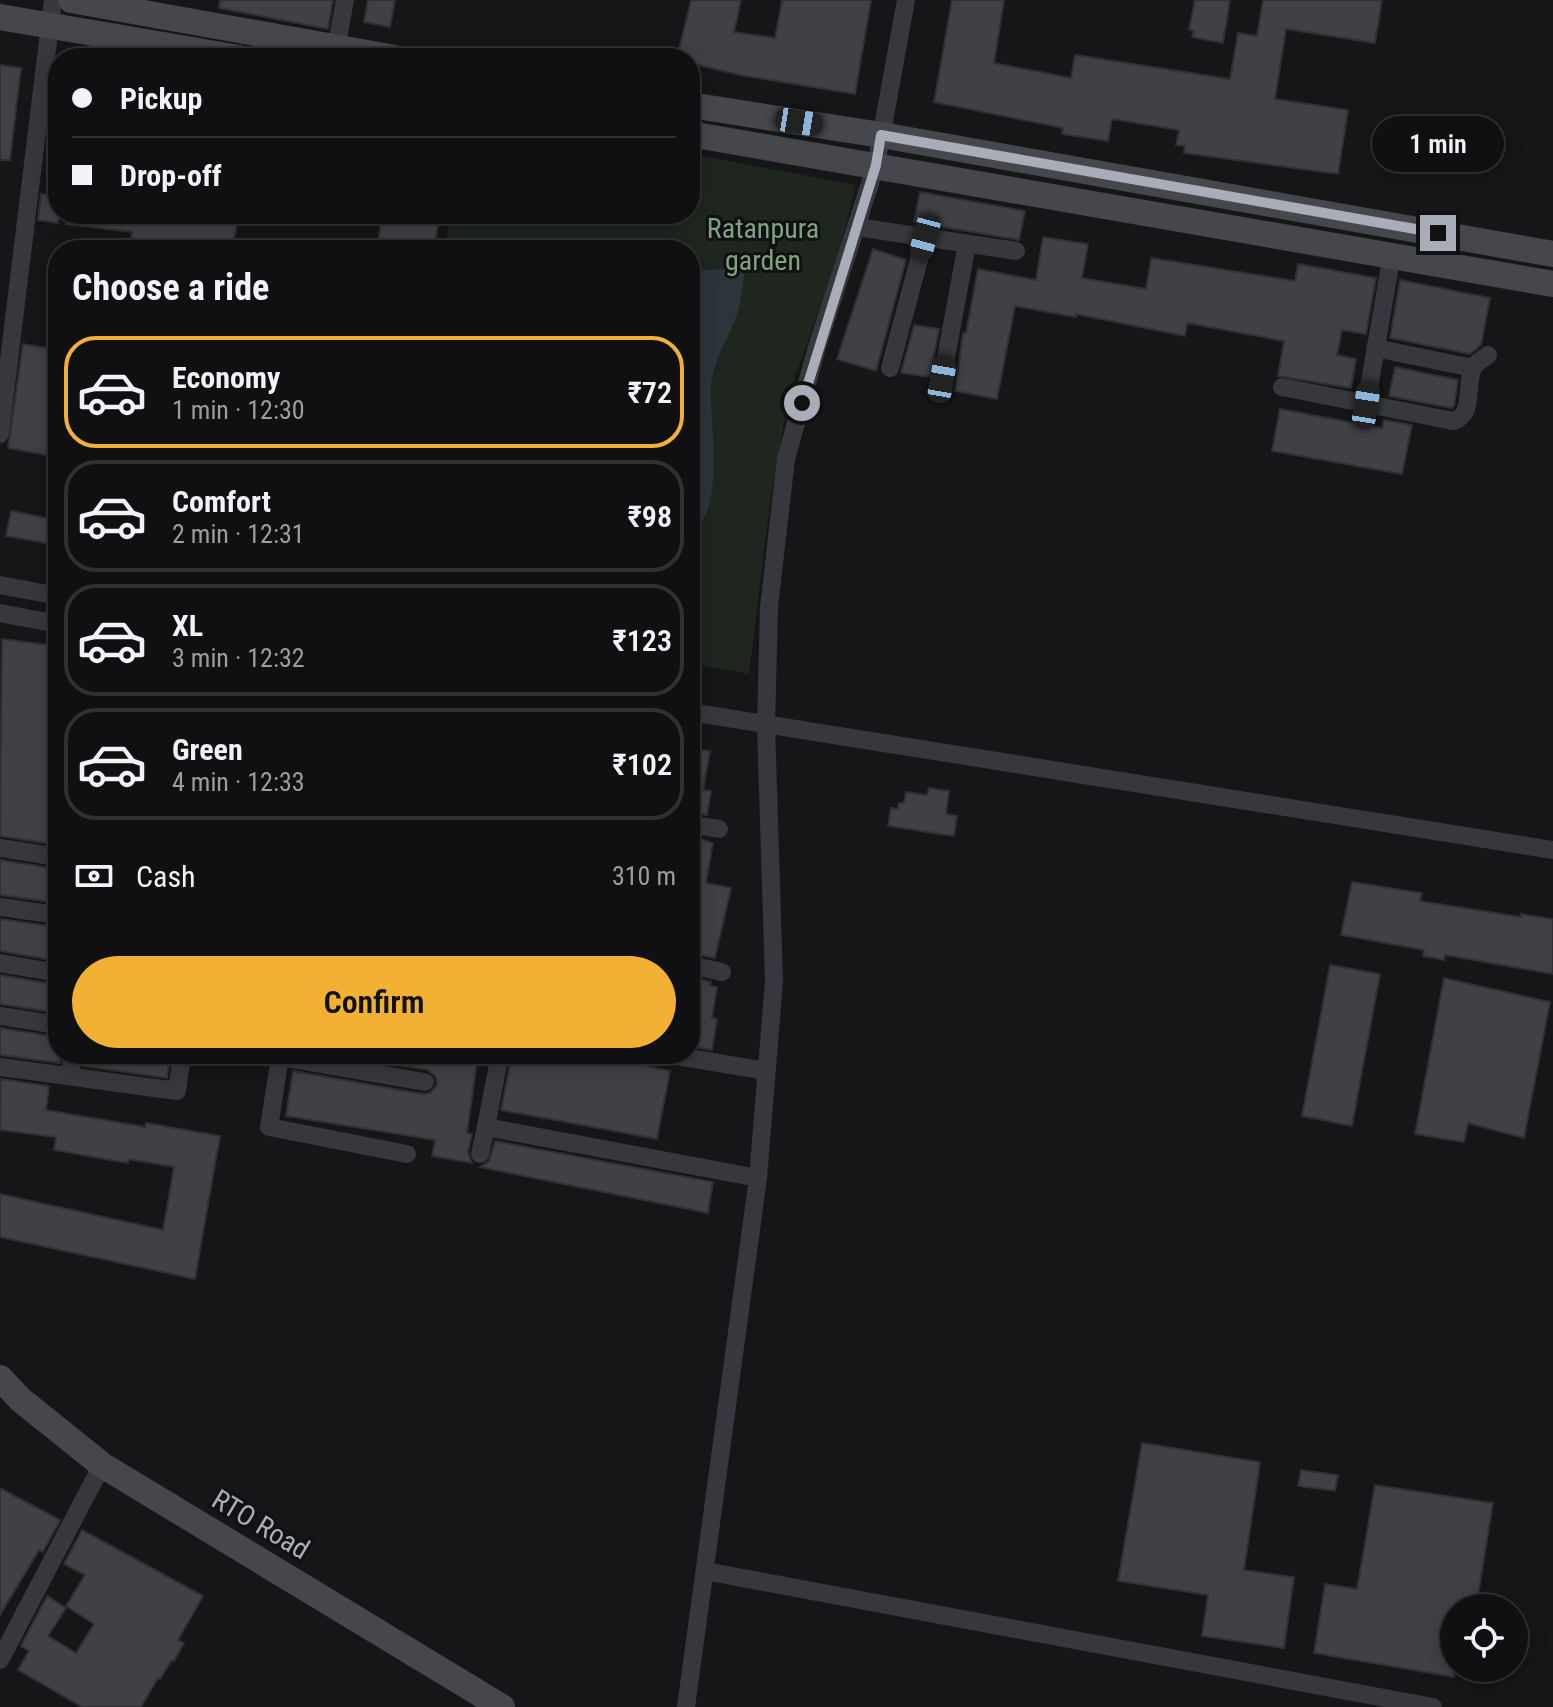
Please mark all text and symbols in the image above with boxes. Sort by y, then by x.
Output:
text: Pickup [120,81,202,116]
car [773,106,825,138]
callout: 1 min [1372,117,1504,173]
text: 1 min [1409,129,1467,159]
text: Drop-off [120,158,222,193]
car [907,211,943,263]
park label: Ratanpura garden [707,212,819,277]
route end [1420,215,1456,251]
text: Choose a ride [72,267,269,309]
car [926,353,958,405]
icon: car [76,356,148,428]
text: Economy [172,360,280,395]
text: ₹72 [628,375,672,410]
car [1350,379,1382,431]
route start [784,385,820,421]
text: 1 min · 12:30 [172,395,305,425]
icon: car [76,480,148,552]
text: Comfort [172,484,271,519]
text: ₹98 [628,499,672,534]
text: 2 min · 12:31 [172,519,305,549]
icon: car [76,604,148,676]
text: XL [172,608,203,643]
text: ₹123 [613,623,672,658]
text: 3 min · 12:32 [172,643,305,673]
icon: car [76,728,148,800]
text: Green [172,732,243,767]
text: ₹102 [613,747,672,782]
text: 4 min · 12:33 [172,767,305,797]
icon: cash [72,854,116,898]
text: Cash [136,859,196,894]
text: 310 m [612,861,676,891]
button: Confirm [72,956,676,1048]
street label: RTO Road [206,1483,315,1566]
map controls [1440,1594,1528,1682]
button: locate [1440,1594,1528,1682]

